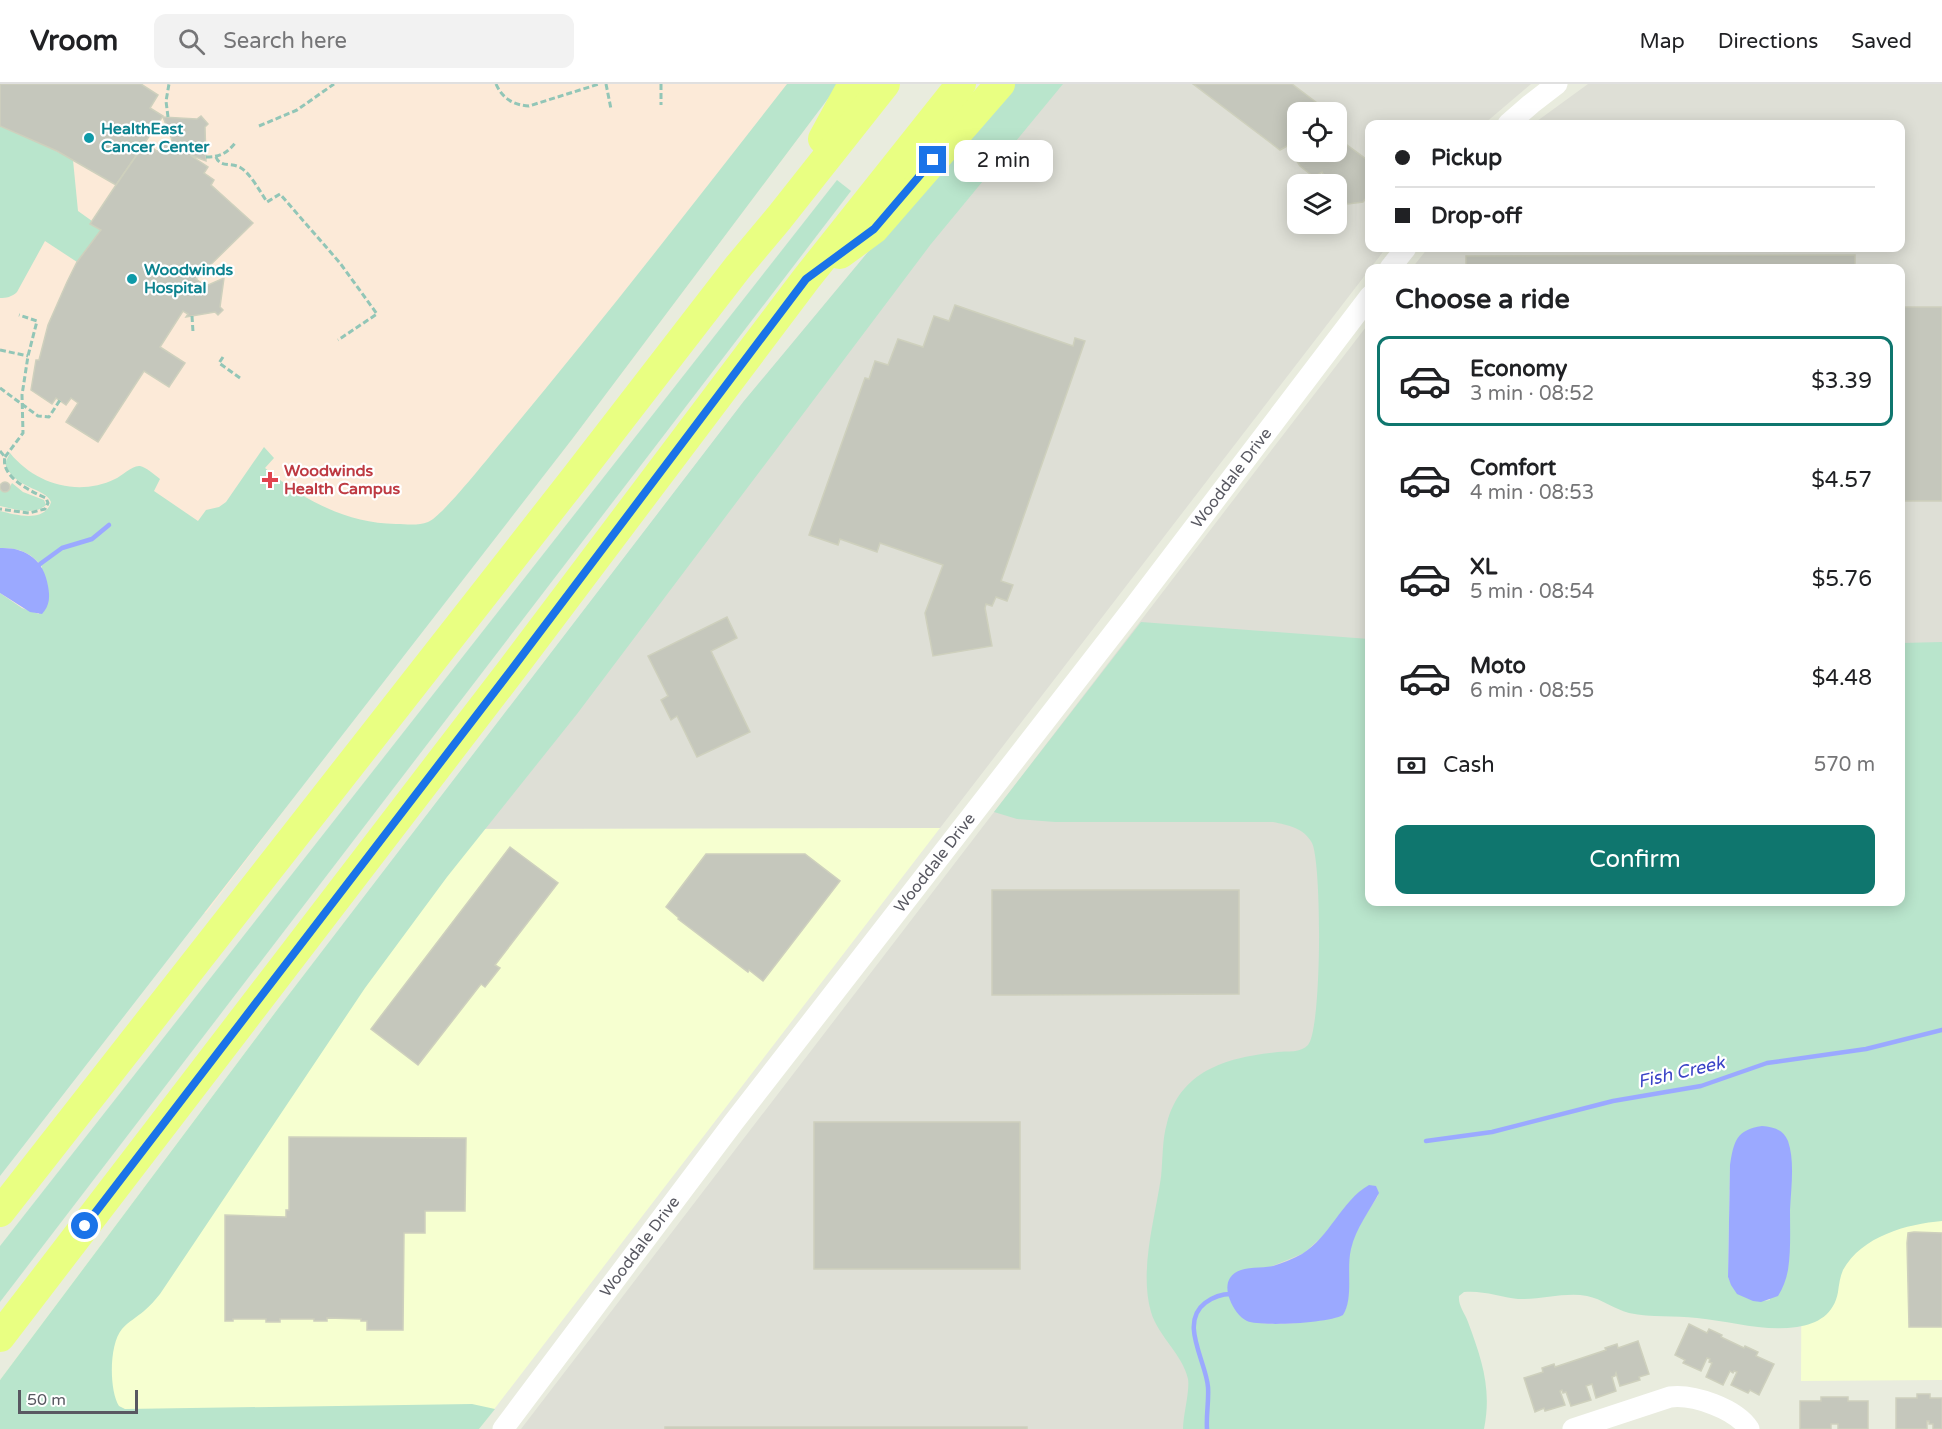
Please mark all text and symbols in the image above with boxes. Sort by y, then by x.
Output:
search box [154,14,574,68]
text: Vroom [30,24,118,58]
icon: search [175,25,208,58]
text: Search here [223,28,347,54]
text: Map [1639,29,1685,54]
text: Directions [1718,29,1818,54]
text: Saved [1851,29,1912,54]
map controls [1287,102,1347,234]
button: locate [1287,102,1347,162]
place label: HealthEast Cancer Center [101,119,210,157]
marker: HealthEast Cancer Center [82,131,96,145]
callout: 2 min [954,139,1053,181]
text: Pickup [1431,145,1502,171]
route end [919,146,946,173]
text: 2 min [977,149,1030,173]
button: layers [1287,174,1347,234]
text: Drop-off [1431,203,1522,229]
place label: Woodwinds Hospital [144,260,234,298]
marker: Woodwinds Hospital [125,272,139,286]
text: Choose a ride [1395,283,1570,316]
icon: car [1398,354,1452,408]
text: Economy [1470,356,1567,382]
text: $3.39 [1811,368,1872,394]
text: 3 min · 08:52 [1470,382,1594,406]
street label: Wooddale Drive [1187,424,1276,532]
icon: car [1398,453,1452,507]
text: Comfort [1470,455,1556,481]
place label: Woodwinds Health Campus [284,461,401,499]
text: $4.57 [1811,467,1872,493]
marker: Woodwinds Health Campus [261,471,279,489]
text: 4 min · 08:53 [1470,481,1594,505]
icon: car [1398,552,1452,606]
text: XL [1470,554,1497,580]
text: $5.76 [1812,566,1872,592]
text: 5 min · 08:54 [1470,580,1594,604]
icon: car [1398,651,1452,705]
text: Moto [1470,653,1526,679]
text: $4.48 [1812,665,1872,691]
text: 6 min · 08:55 [1470,679,1594,703]
icon: cash [1395,749,1428,782]
text: Cash [1443,752,1495,778]
text: 570 m [1814,753,1875,777]
street label: Wooddale Drive [890,809,980,917]
button: Confirm [1395,825,1875,894]
water label: Fish Creek [1635,1051,1728,1093]
street label: Wooddale Drive [596,1192,684,1301]
route start [71,1212,98,1239]
scale bar [18,1387,138,1414]
text: 50 m [27,1390,66,1410]

